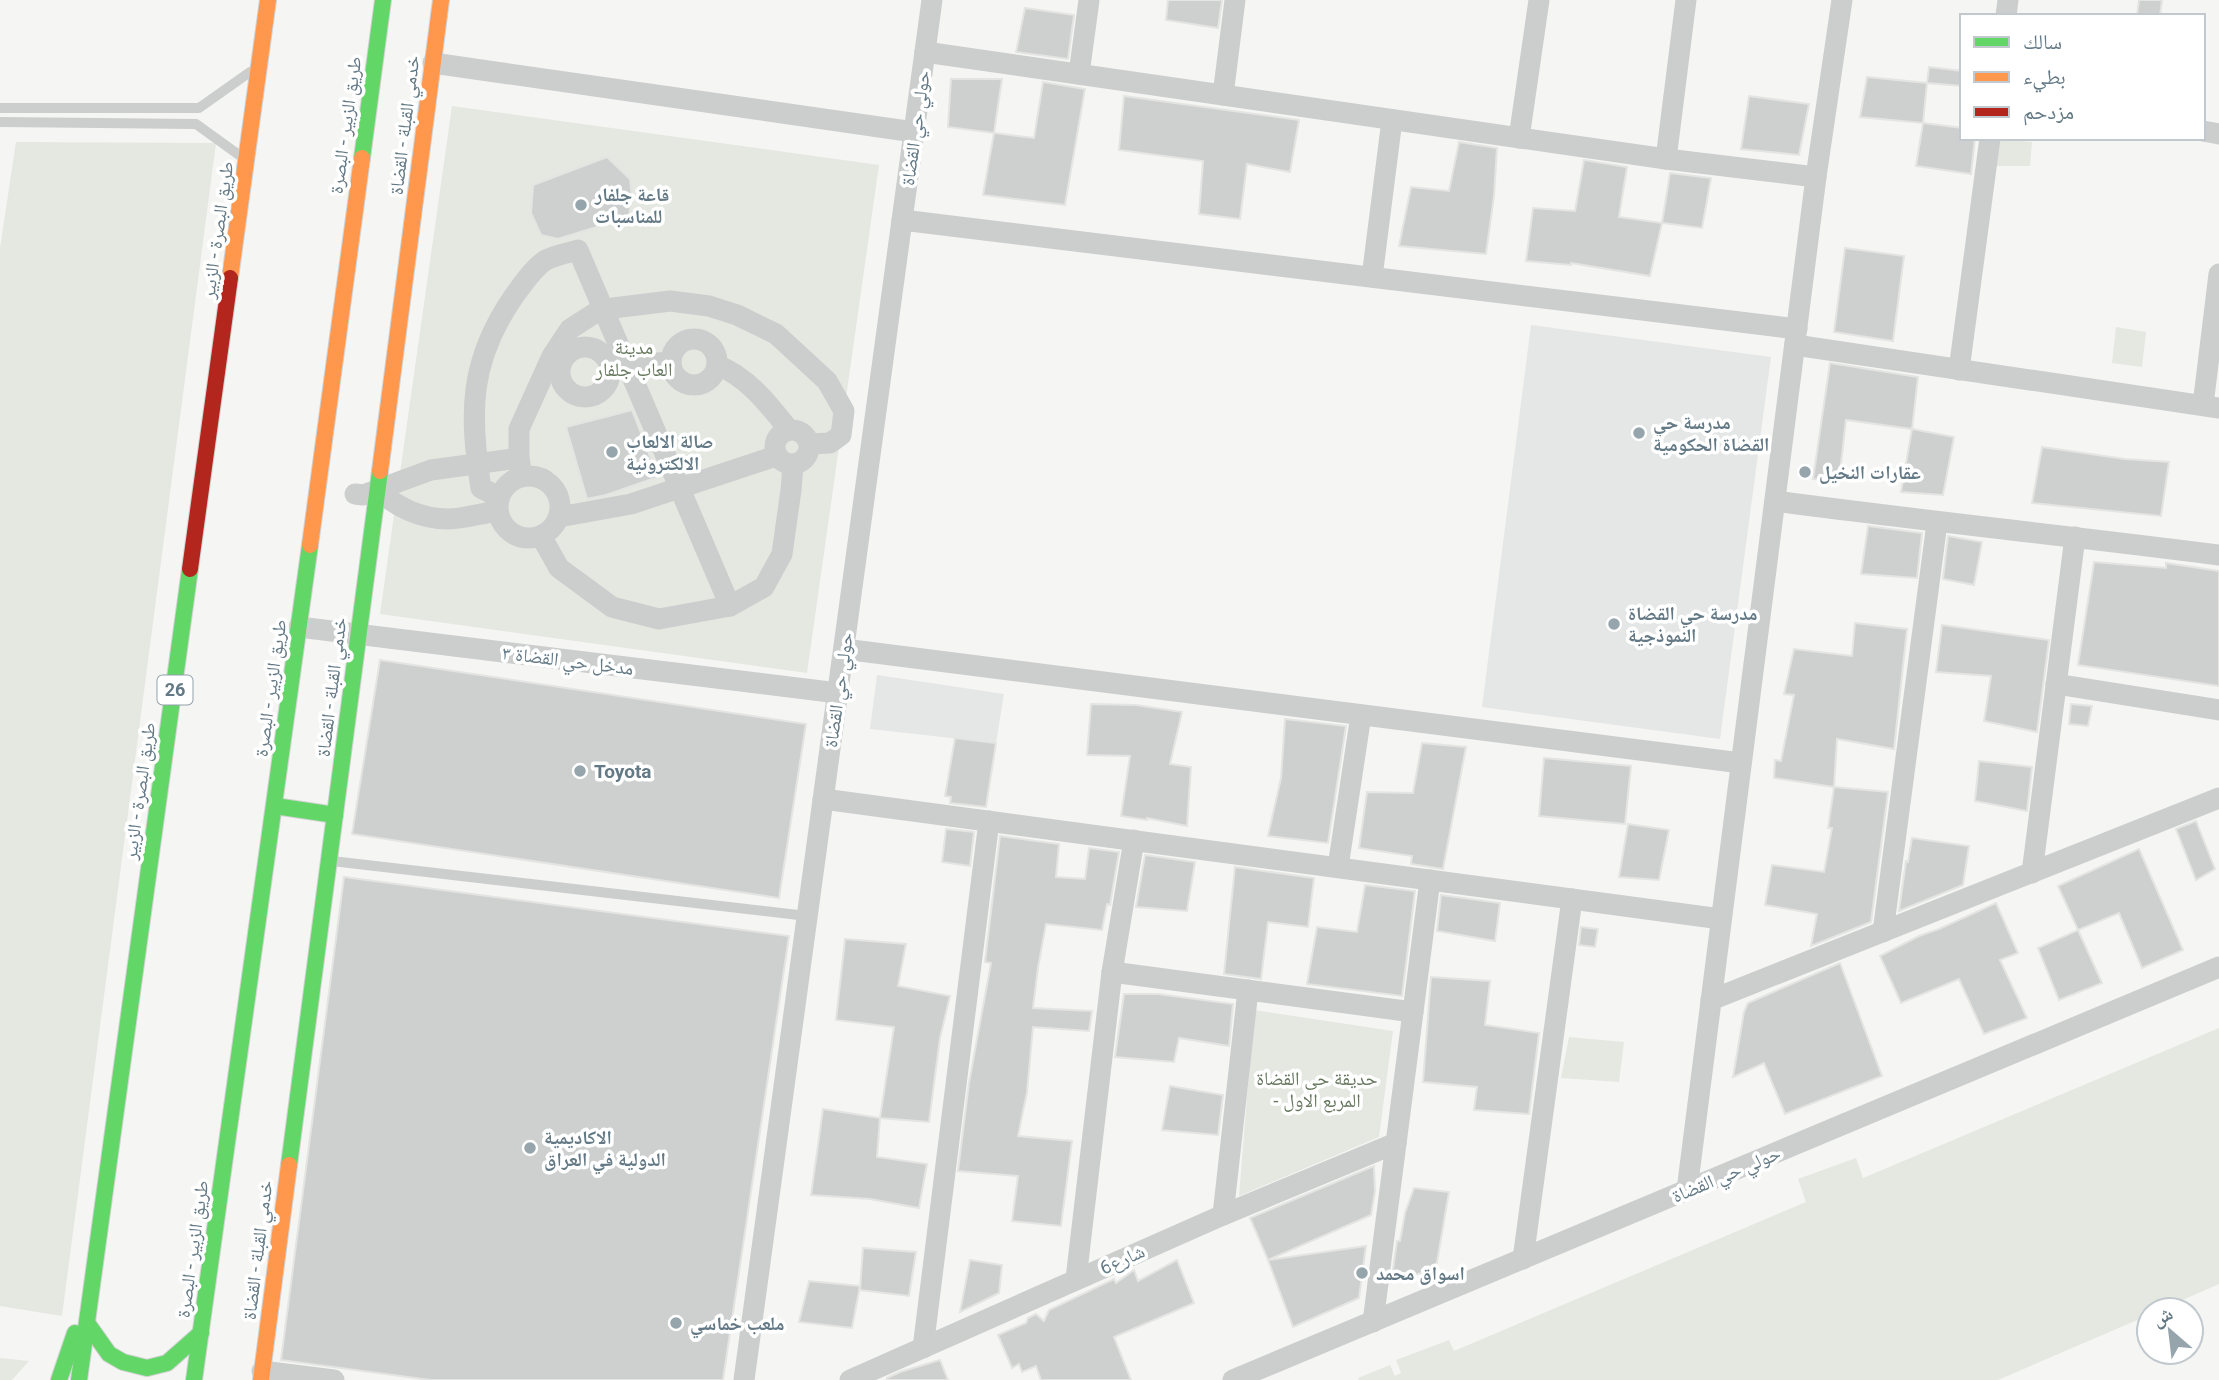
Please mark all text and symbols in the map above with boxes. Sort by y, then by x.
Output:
legend [1960,14,2205,140]
text: سالك [2023,30,2062,54]
street label: خدمي القبلة - القضاة [385,54,428,196]
street label: طريق الزبير - البصرة [324,55,367,195]
text: بطيء [2023,65,2066,93]
street label: حولي حي القضاة [896,69,939,188]
text: مزدحم [2023,100,2074,126]
street label: طريق البصرة - الزبير [196,160,239,301]
place label: قاعة جلفار للمناسبات [594,183,669,228]
marker: قاعة جلفار للمناسبات [573,197,589,213]
park label: مدينة العاب جلفار [595,336,672,381]
place label: مدرسة حي القضاة الحكومية [1653,411,1770,456]
marker: مدرسة حي القضاة الحكومية [1631,425,1647,441]
place label: صالة الالعاب الالكترونية [626,430,713,475]
marker: صالة الالعاب الالكترونية [604,444,620,460]
place label: عقارات النخيل [1819,461,1921,484]
marker: عقارات النخيل [1797,464,1813,480]
place label: مدرسة حي القضاة النموذجية [1628,602,1757,647]
street label: خدمي القبلة - القضاة [312,616,355,758]
marker: مدرسة حي القضاة النموذجية [1606,616,1622,632]
street label: طريق الزبير - البصرة [249,618,292,758]
street label: حولي حي القضاة [819,631,862,750]
street label: مدخل حي القضاة ٣ [501,641,635,684]
road number: 26 [158,676,192,704]
street label: طريق البصرة - الزبير [118,721,161,862]
place label: Toyota [594,760,652,783]
marker: Toyota [572,763,588,779]
park label: حديقة حي القضاة - المربع الاول [1256,1067,1378,1113]
place label: الاكاديمية الدولية في العراق [544,1126,666,1175]
marker: الاكاديمية الدولية في العراق [522,1140,538,1156]
street label: حولي حي القضاة [1668,1141,1786,1211]
street label: طريق الزبير - البصرة [171,1179,214,1319]
street label: خدمي القبلة - القضاة [238,1179,281,1321]
street label: شارع6 [1096,1239,1148,1279]
place label: اسواق محمد [1376,1262,1465,1285]
marker: اسواق محمد [1354,1265,1370,1281]
north arrow [2135,1296,2205,1366]
text: ش [2148,1302,2177,1331]
place label: ملعب خماسي [690,1312,784,1339]
marker: ملعب خماسي [668,1315,684,1331]

